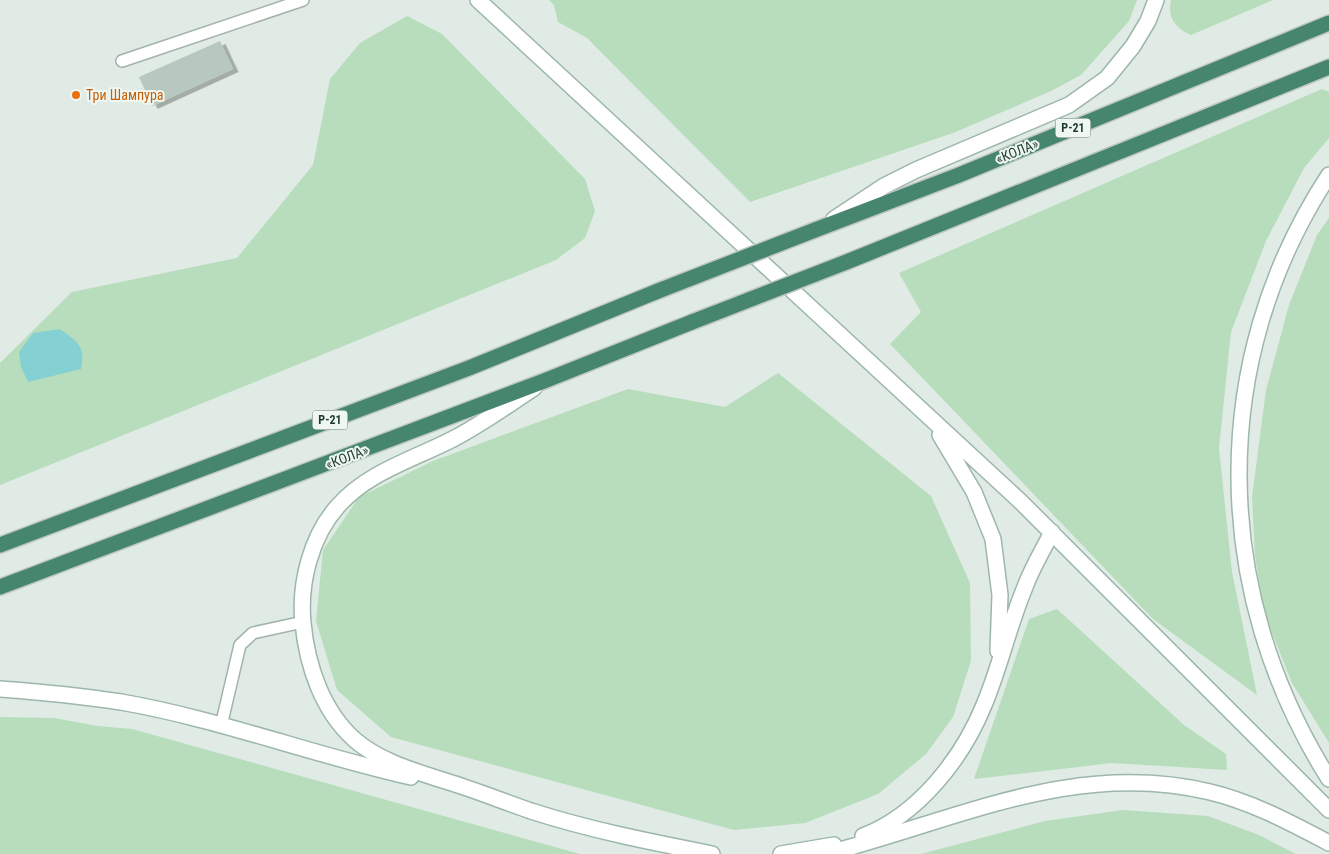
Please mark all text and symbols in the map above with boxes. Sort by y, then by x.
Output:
place label: Три Шампура [86,87,164,103]
marker: Три Шампура [70,89,82,101]
road number: Р-21 [1056,119,1090,138]
street label: «КОЛА» [993,135,1041,167]
road number: Р-21 [312,410,348,430]
street label: «КОЛА» [323,442,371,472]

